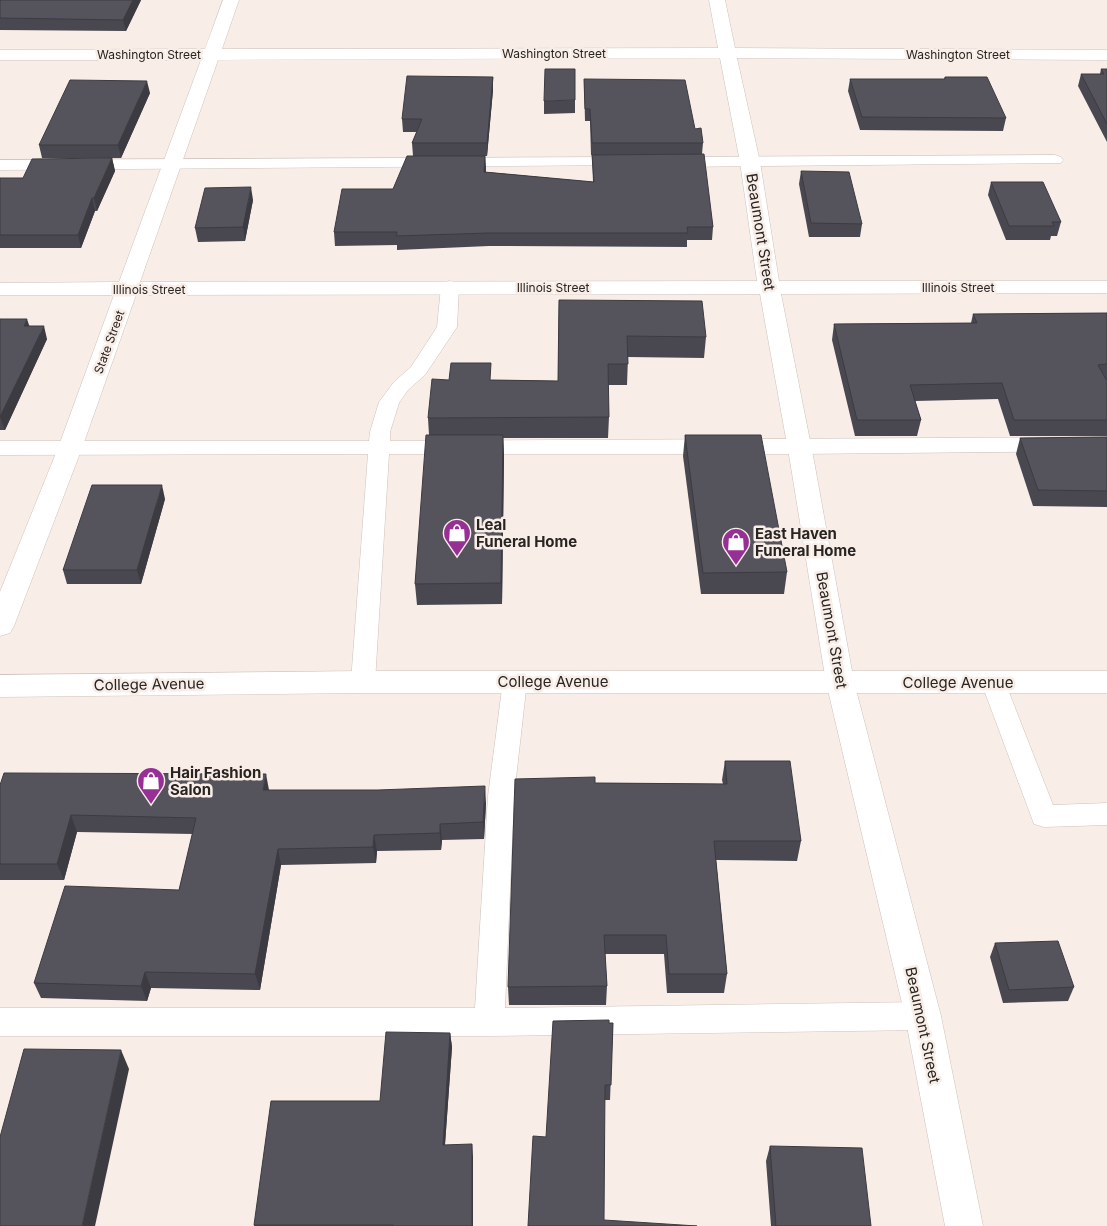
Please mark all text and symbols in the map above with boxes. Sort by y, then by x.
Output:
street label: Washington Street [502,46,606,61]
street label: Washington Street [97,47,201,62]
street label: Washington Street [906,47,1010,62]
street label: Beaumont Street [742,172,780,292]
street label: Illinois Street [517,280,589,295]
street label: Illinois Street [922,280,994,295]
street label: Illinois Street [113,282,185,297]
street label: State Street [91,308,127,376]
place label: Leal Funeral Home [476,515,577,551]
shop icon: Leal Funeral Home [442,518,472,557]
place label: East Haven Funeral Home [755,524,856,560]
shop icon: East Haven Funeral Home [721,527,751,566]
street label: Beaumont Street [812,570,852,690]
street label: College Avenue [498,672,608,691]
street label: College Avenue [903,673,1013,692]
street label: College Avenue [93,674,205,694]
place label: Hair Fashion Salon [170,763,261,799]
shop icon: Hair Fashion Salon [136,766,166,805]
street label: Beaumont Street [901,965,945,1085]

